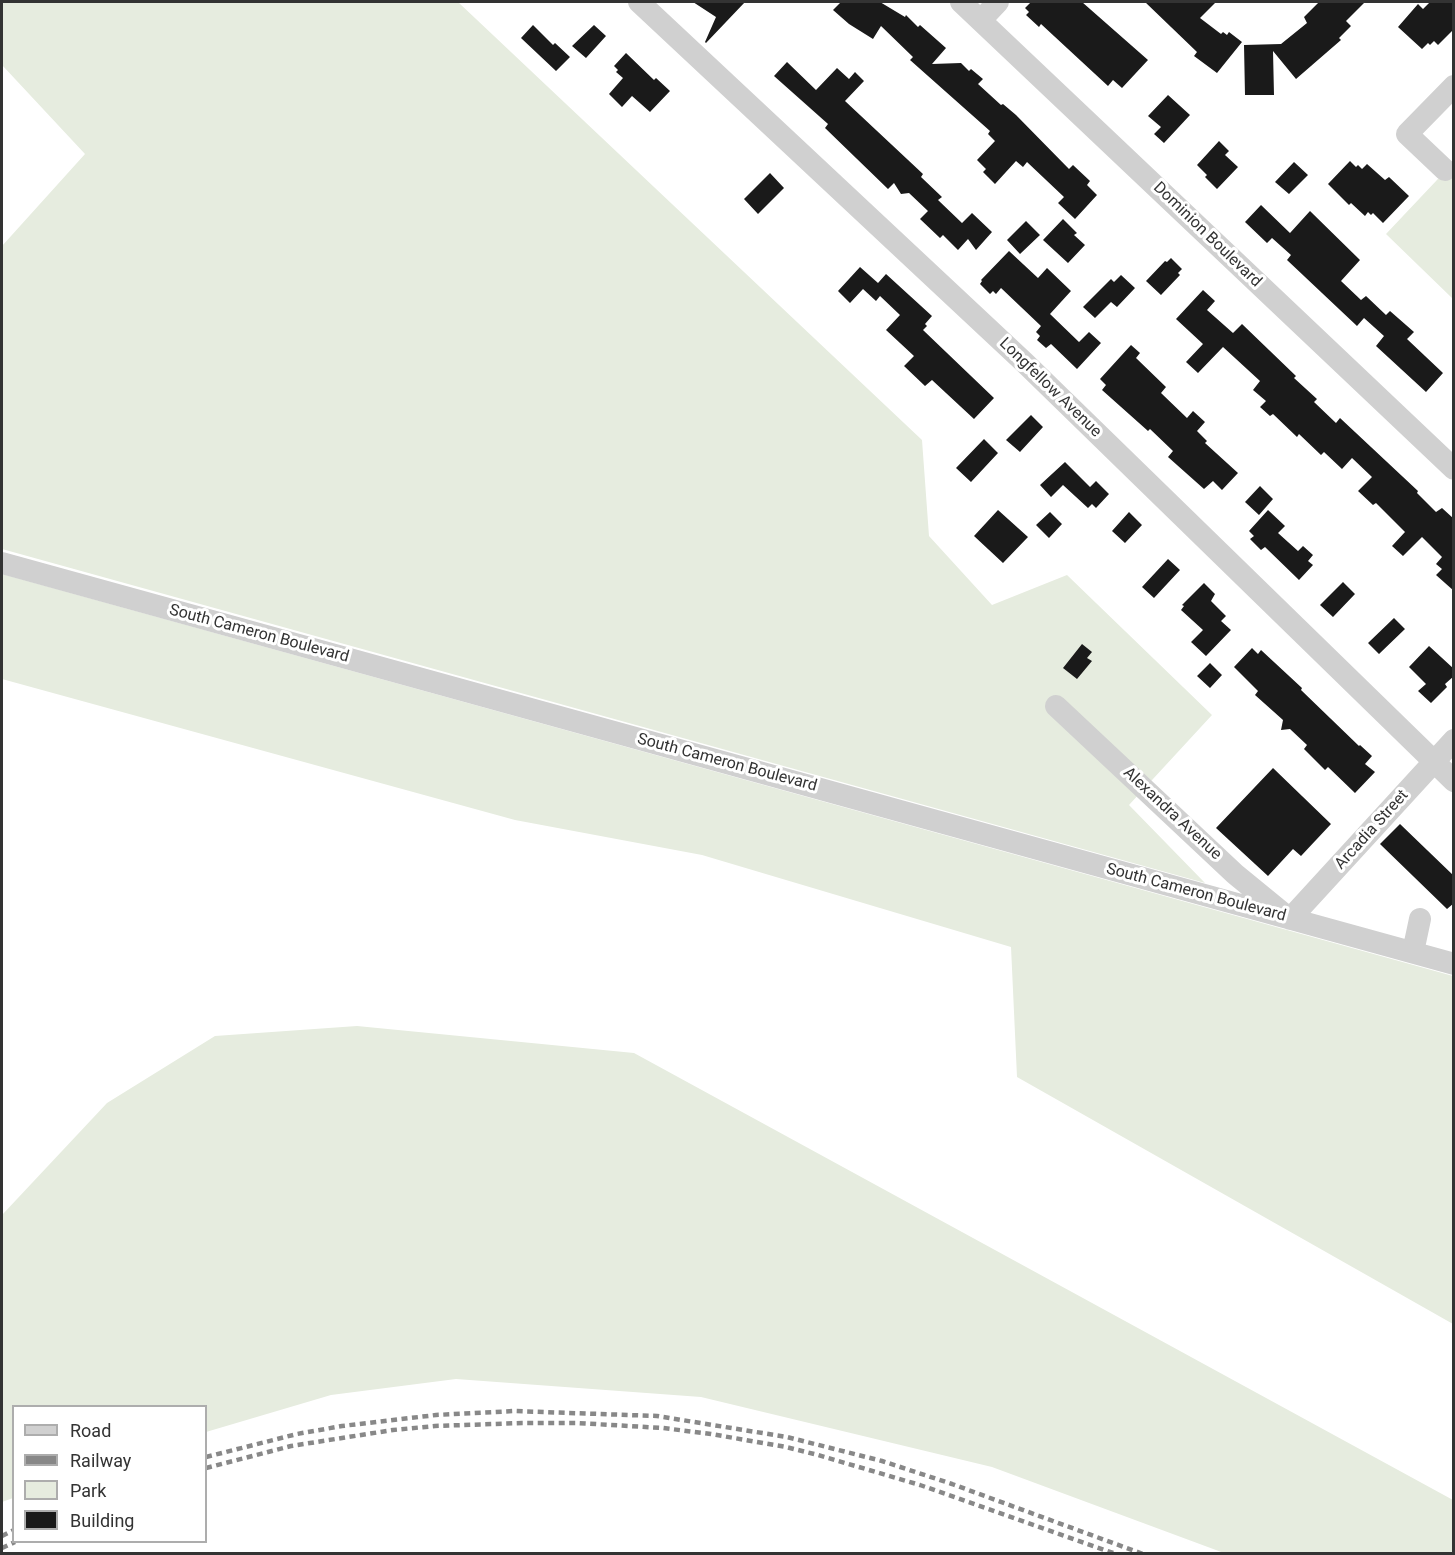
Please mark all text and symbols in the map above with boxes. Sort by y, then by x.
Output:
street label: Dominion Boulevard [1149,178,1265,292]
street label: Longfellow Avenue [995,334,1105,442]
street label: South Cameron Boulevard [167,601,351,667]
street label: South Cameron Boulevard [635,730,819,796]
street label: Alexandra Avenue [1119,764,1225,864]
street label: Arcadia Street [1331,786,1413,874]
street label: South Cameron Boulevard [1104,860,1288,926]
legend [12,1405,207,1543]
text: Road [70,1420,111,1441]
text: Railway [70,1450,131,1471]
text: Park [70,1480,106,1501]
text: Building [70,1510,134,1531]

